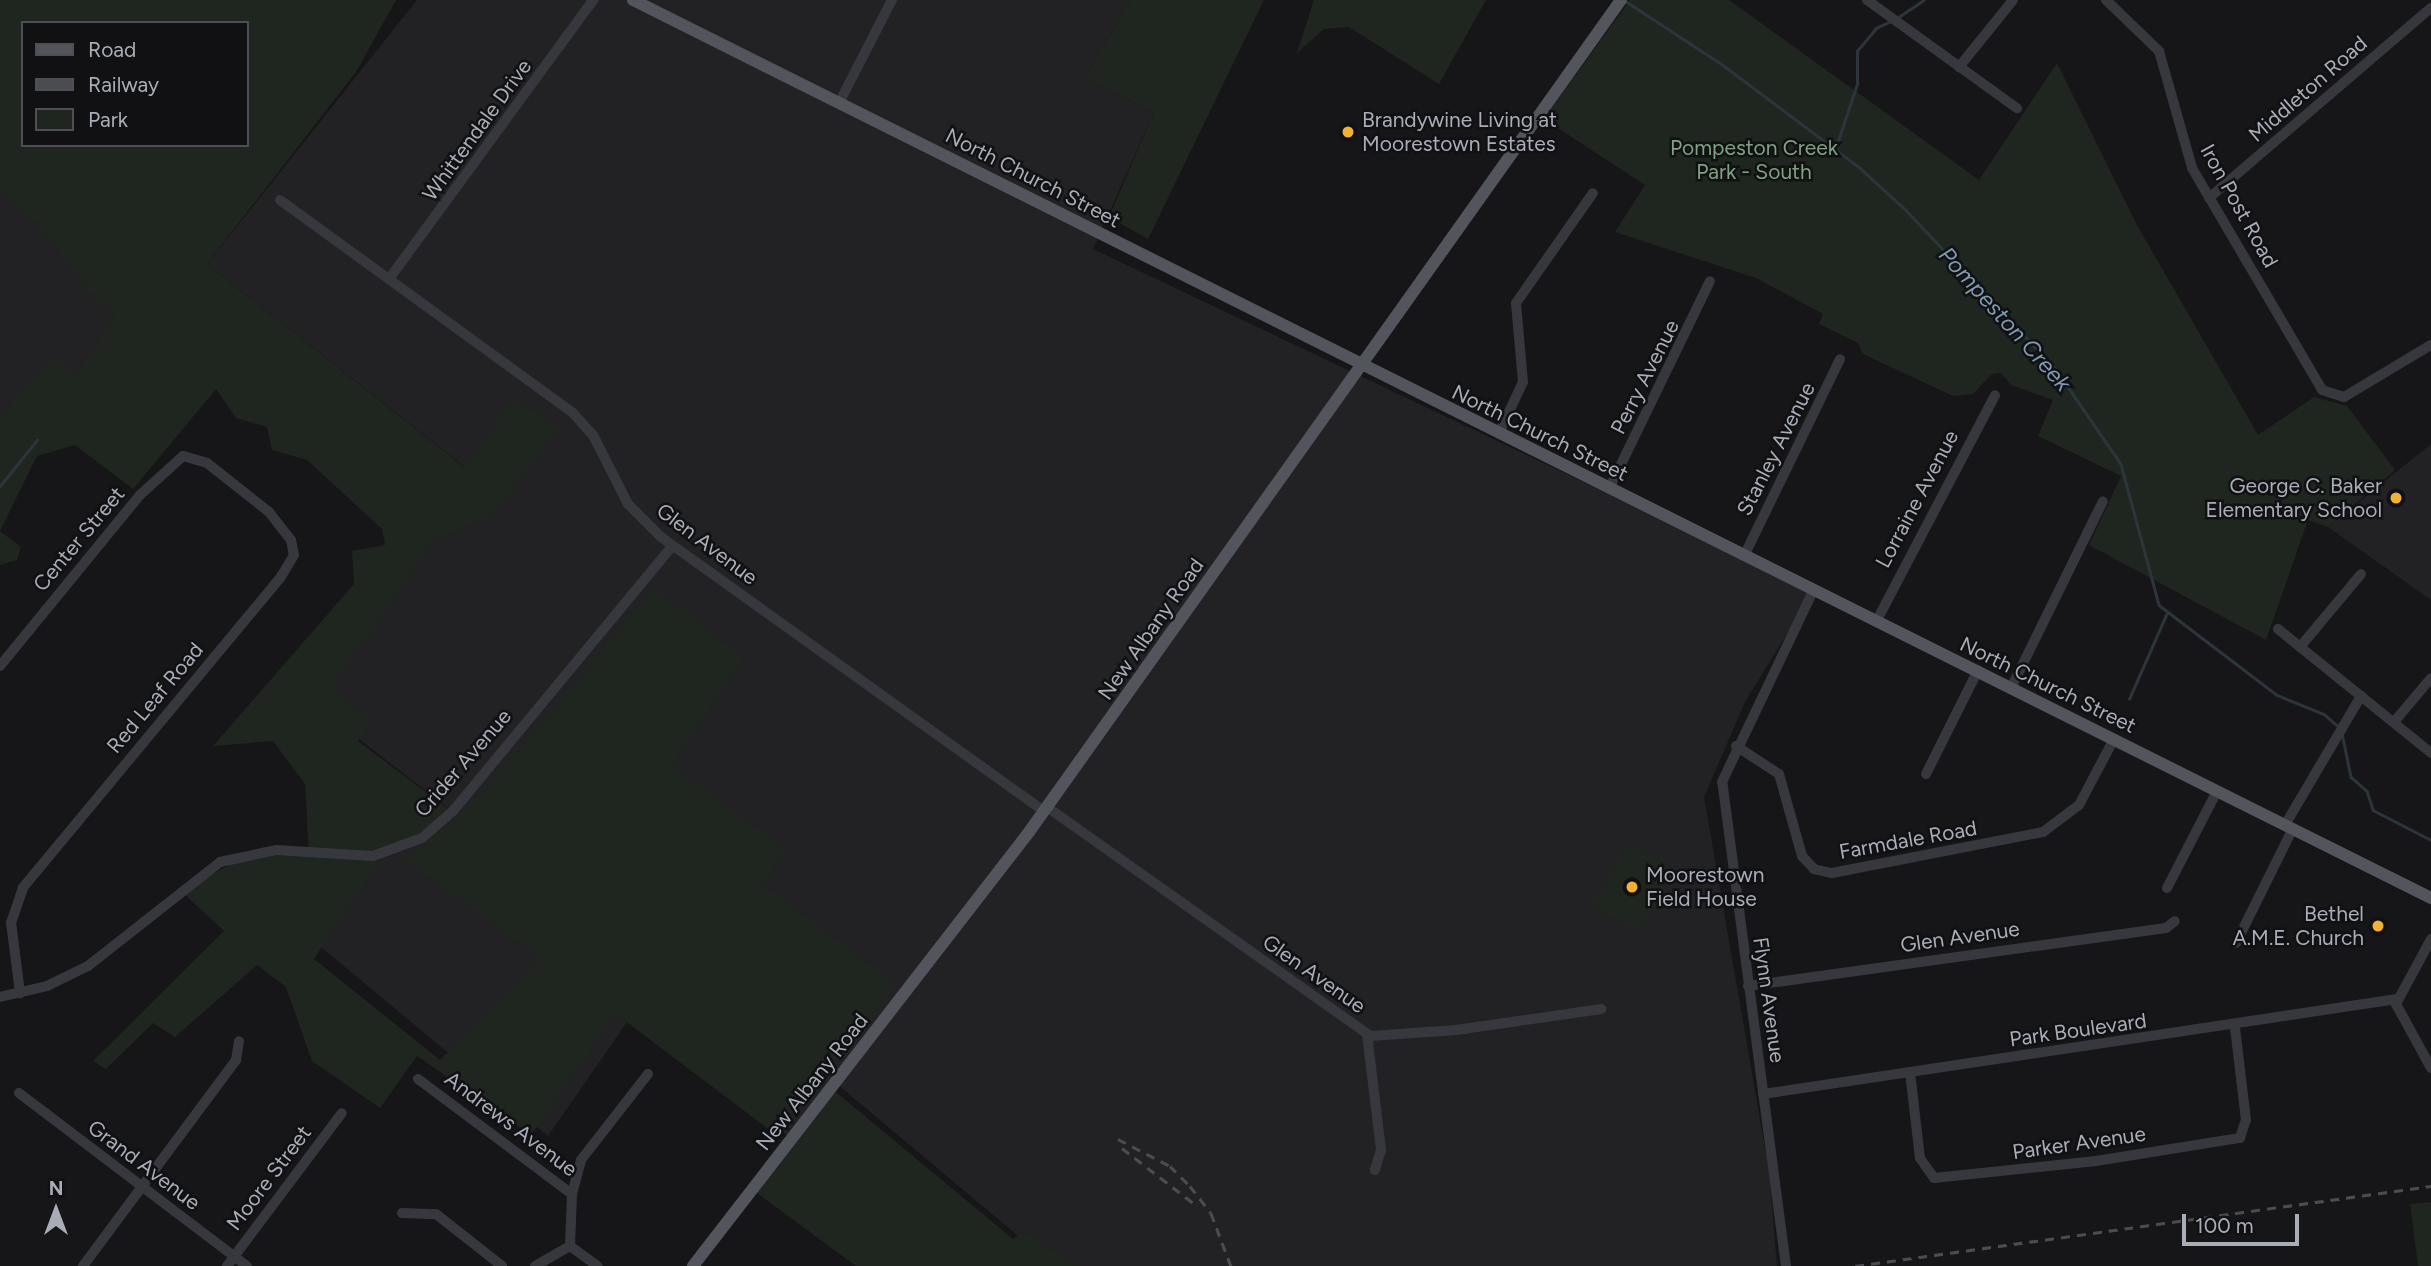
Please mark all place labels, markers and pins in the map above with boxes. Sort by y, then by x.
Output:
place label: Brandywine Living at Moorestown Estates [1362,107,1557,157]
marker: Brandywine Living at Moorestown Estates [1340,124,1356,140]
place label: George C. Baker Elementary School [2206,473,2382,523]
marker: George C. Baker Elementary School [2388,490,2404,506]
place label: Moorestown Field House [1646,862,1764,912]
marker: Moorestown Field House [1624,879,1640,895]
place label: Bethel A.M.E. Church [2233,901,2364,951]
marker: Bethel A.M.E. Church [2370,918,2386,934]

